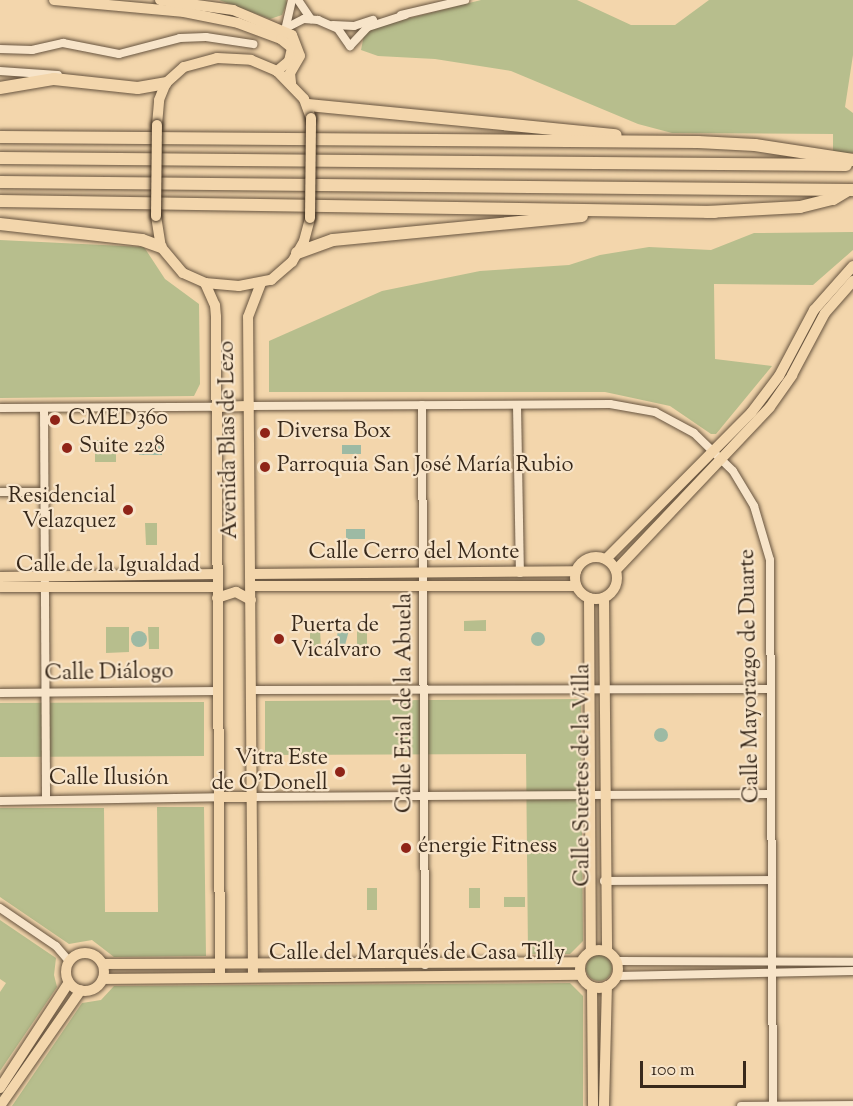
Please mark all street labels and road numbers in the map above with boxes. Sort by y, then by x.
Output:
street label: Avenida Blas de Lezo [215,340,245,540]
street label: Calle Cerro del Monte [309,541,519,567]
street label: Calle Mayorazgo de Duarte [736,549,766,803]
street label: Calle de la Igualdad [16,554,200,580]
street label: Calle Erial de la Abuela [393,593,419,813]
street label: Calle Diálogo [44,660,174,688]
street label: Calle Suertes de la Villa [571,663,597,887]
street label: Calle Ilusión [49,767,169,793]
street label: Calle del Marqués de Casa Tilly [269,942,565,968]

